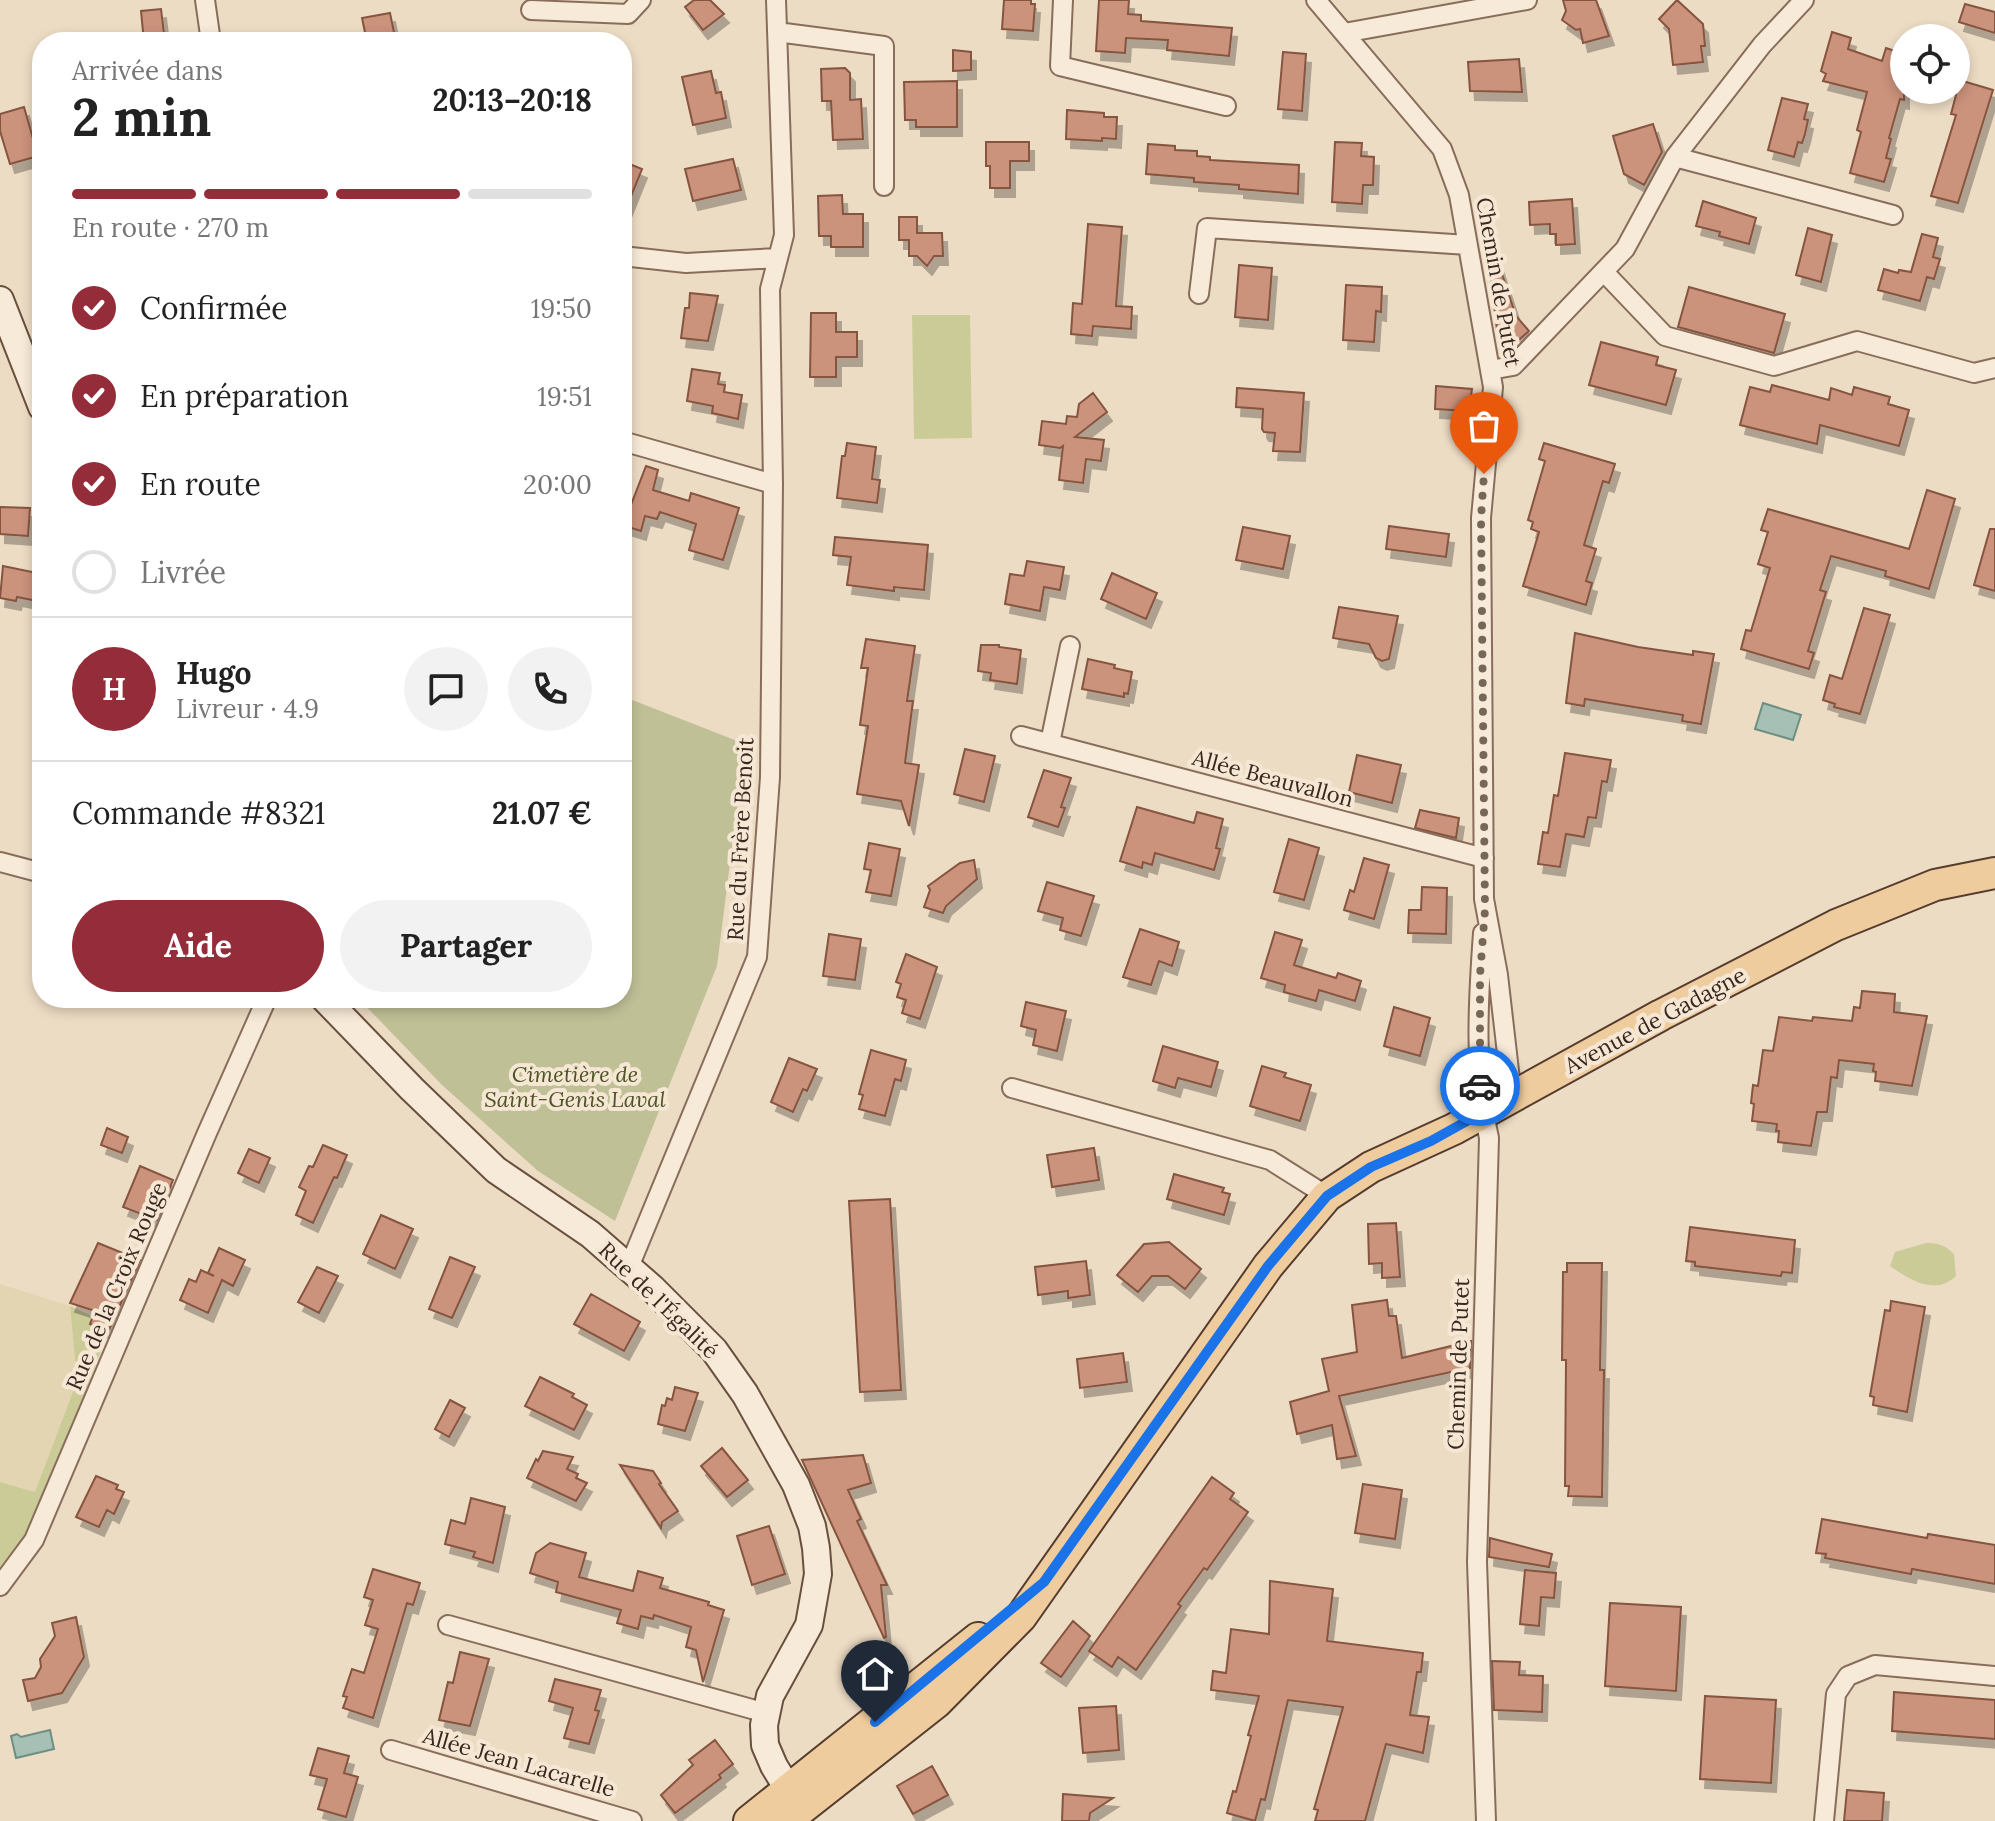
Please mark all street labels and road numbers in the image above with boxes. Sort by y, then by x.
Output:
street label: Chemin de Putet [1470,195,1528,369]
street label: Rue du Frère Benoit [721,736,759,942]
street label: Allée Beauvallon [1188,743,1357,813]
street label: Avenue de Gadagne [1559,960,1751,1080]
street label: Rue de la Croix Rouge [59,1178,173,1394]
street label: Rue de l'Égalité [593,1236,725,1364]
street label: Chemin de Putet [1441,1277,1475,1450]
street label: Allée Jean Lacarelle [419,1721,618,1803]

